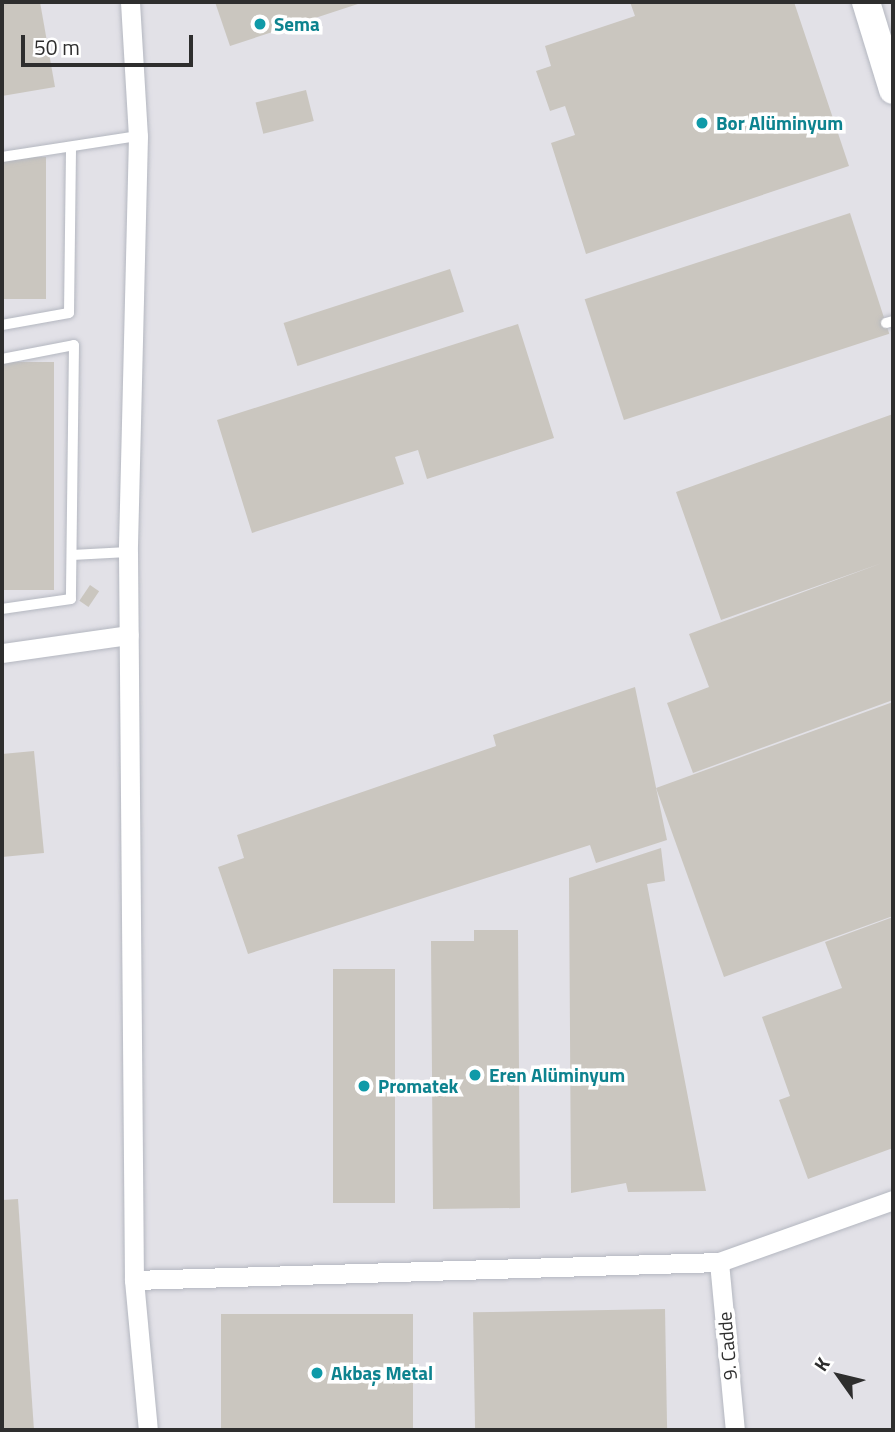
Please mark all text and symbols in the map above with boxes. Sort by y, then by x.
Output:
place label: Sema [274,13,320,35]
marker: Sema [252,16,268,32]
scale bar [24,21,196,65]
text: 50 m [34,31,80,63]
place label: Bor Alüminyum [716,112,843,134]
marker: Bor Alüminyum [694,115,710,131]
place label: Eren Alüminyum [489,1064,625,1086]
marker: Eren Alüminyum [467,1067,483,1083]
place label: Promatek [378,1075,458,1097]
marker: Promatek [356,1078,372,1094]
street label: 9. Cadde [713,1311,741,1381]
north arrow [804,1341,874,1411]
text: K [806,1351,836,1377]
place label: Akbaş Metal [331,1362,433,1384]
marker: Akbaş Metal [309,1365,325,1381]

